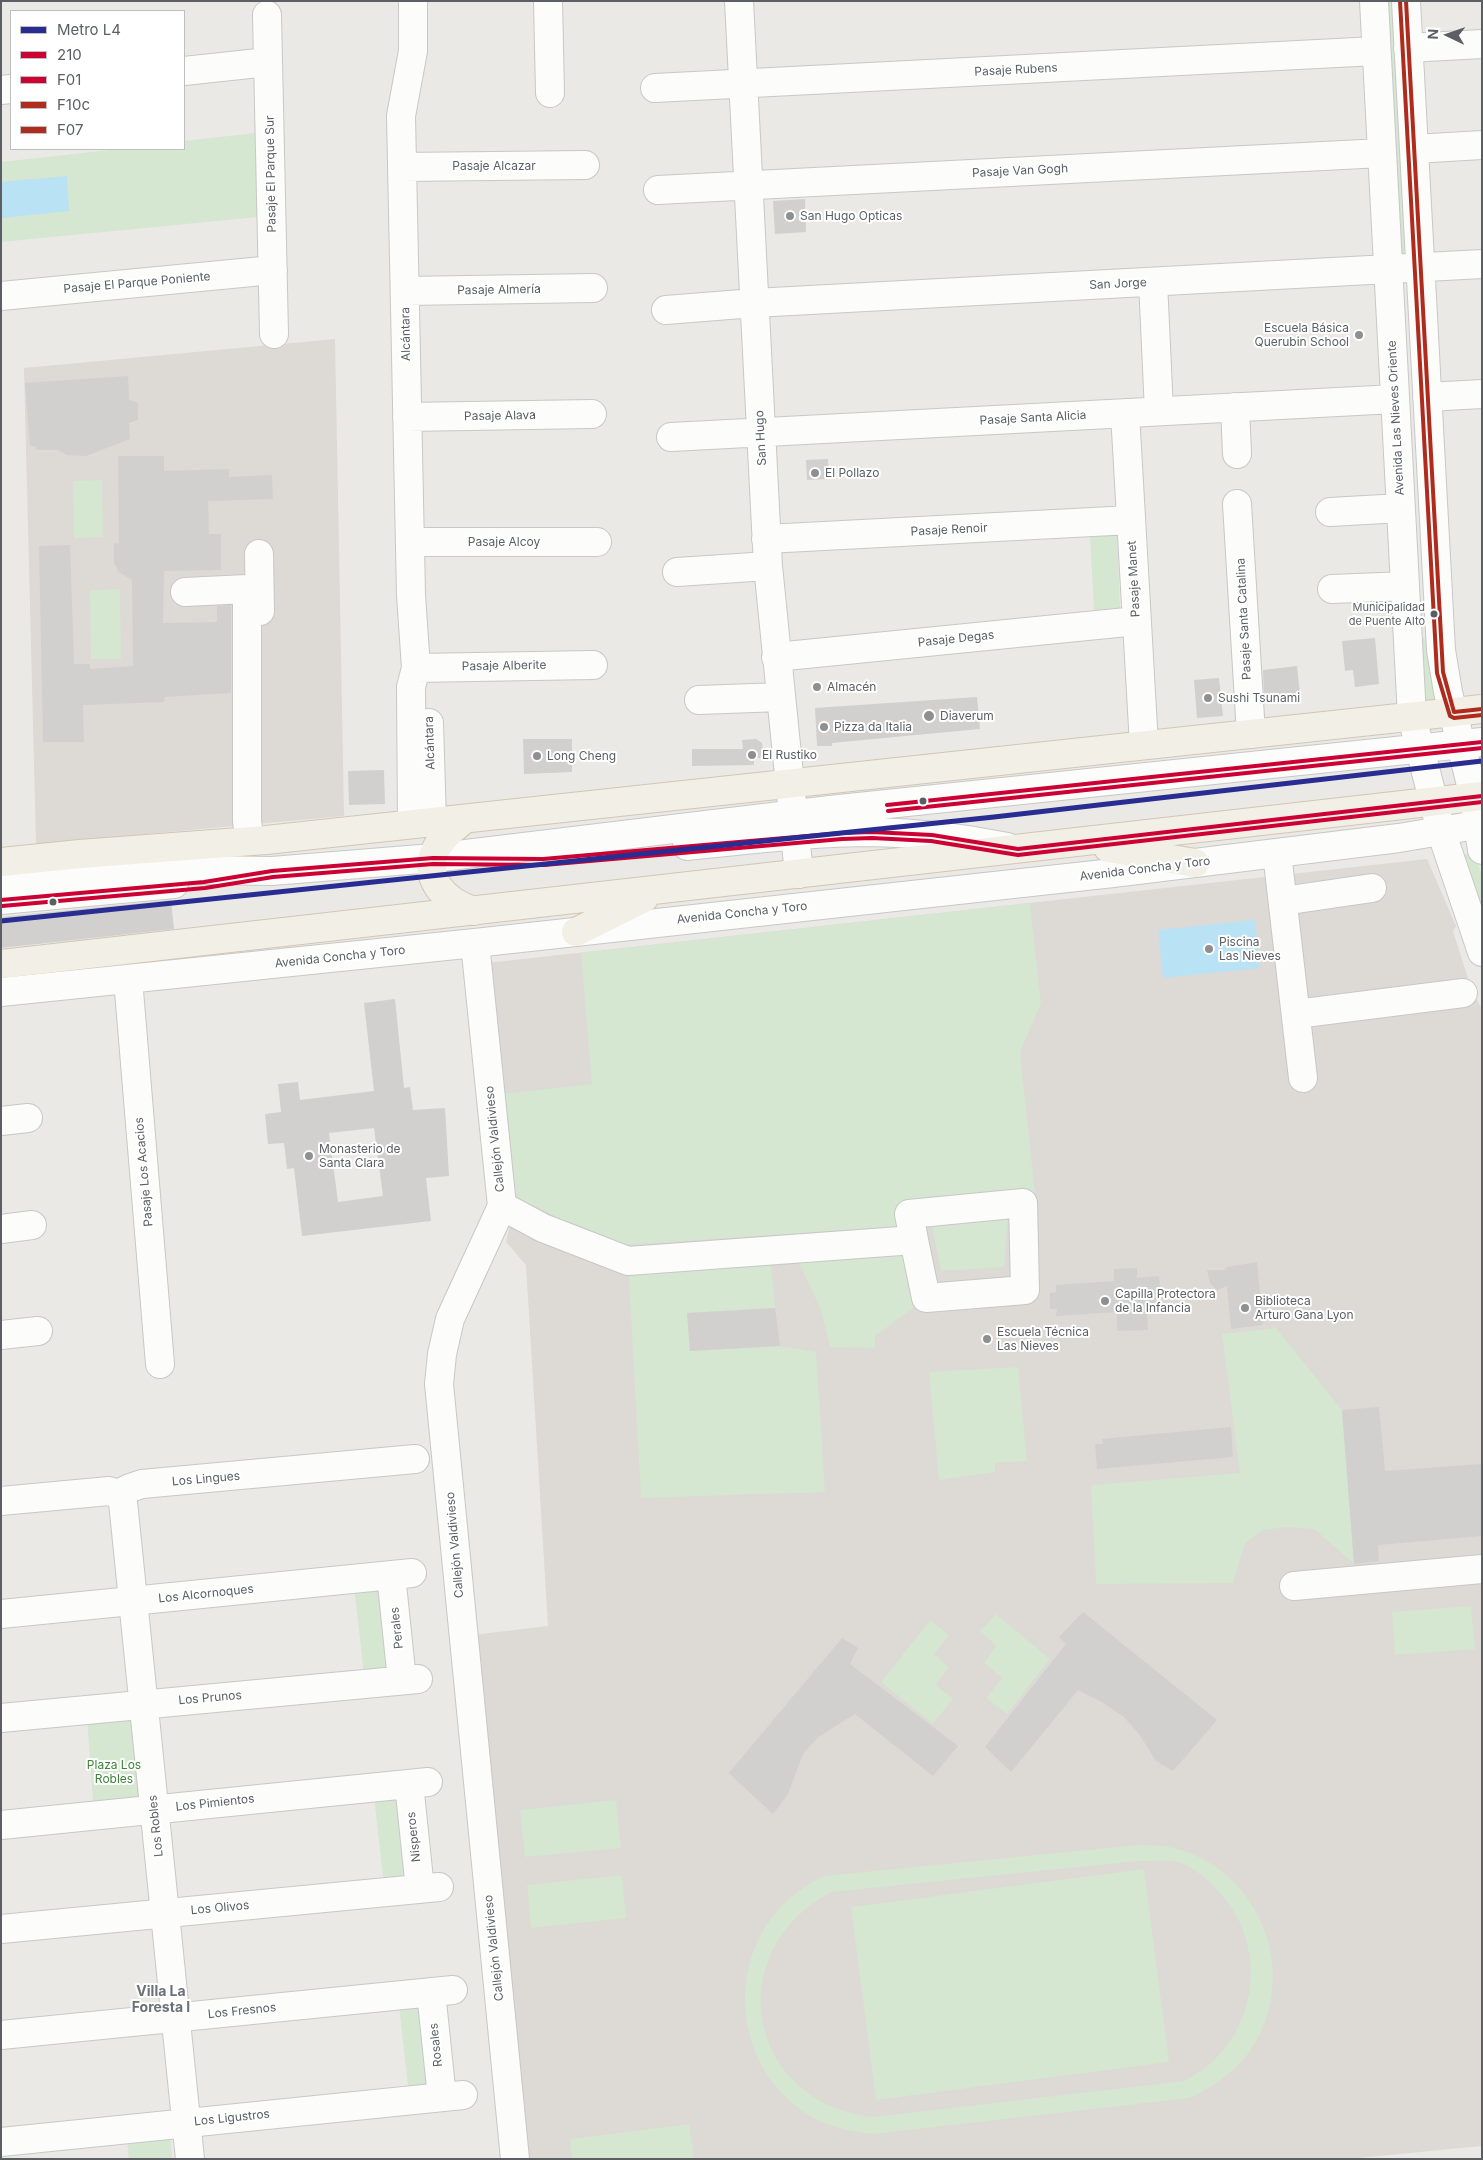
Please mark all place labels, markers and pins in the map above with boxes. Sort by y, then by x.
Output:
place label: San Hugo Opticas [800,209,902,223]
marker: San Hugo Opticas [784,210,796,222]
place label: Escuela Básica Querubin School [1254,321,1349,349]
marker: Escuela Básica Querubin School [1353,329,1365,341]
place label: El Pollazo [825,466,879,480]
marker: El Pollazo [809,467,821,479]
place label: Municipalidad de Puente Alto [1349,601,1425,627]
marker: Municipalidad de Puente Alto [1429,609,1439,619]
place label: Almacén [827,680,876,694]
marker: Almacén [811,681,823,693]
place label: Sushi Tsunami [1218,691,1300,705]
marker: Sushi Tsunami [1202,692,1214,704]
marker: Diaverum [922,709,936,723]
place label: Diaverum [940,709,994,723]
place label: Pizza da Italia [834,720,912,734]
marker: Pizza da Italia [818,721,830,733]
place label: El Rustiko [762,748,817,762]
place label: Long Cheng [547,749,616,763]
marker: El Rustiko [746,749,758,761]
marker: Long Cheng [531,750,543,762]
unlabelled marker [918,796,928,806]
unlabelled marker [48,897,58,907]
place label: Piscina Las Nieves [1219,935,1281,963]
marker: Piscina Las Nieves [1203,943,1215,955]
place label: Monasterio de Santa Clara [319,1142,401,1170]
marker: Monasterio de Santa Clara [303,1150,315,1162]
place label: Capilla Protectora de la Infancia [1115,1287,1216,1315]
place label: Biblioteca Arturo Gana Lyon [1255,1294,1354,1322]
marker: Capilla Protectora de la Infancia [1099,1295,1111,1307]
marker: Biblioteca Arturo Gana Lyon [1239,1302,1251,1314]
place label: Escuela Técnica Las Nieves [997,1325,1089,1353]
marker: Escuela Técnica Las Nieves [981,1333,993,1345]

